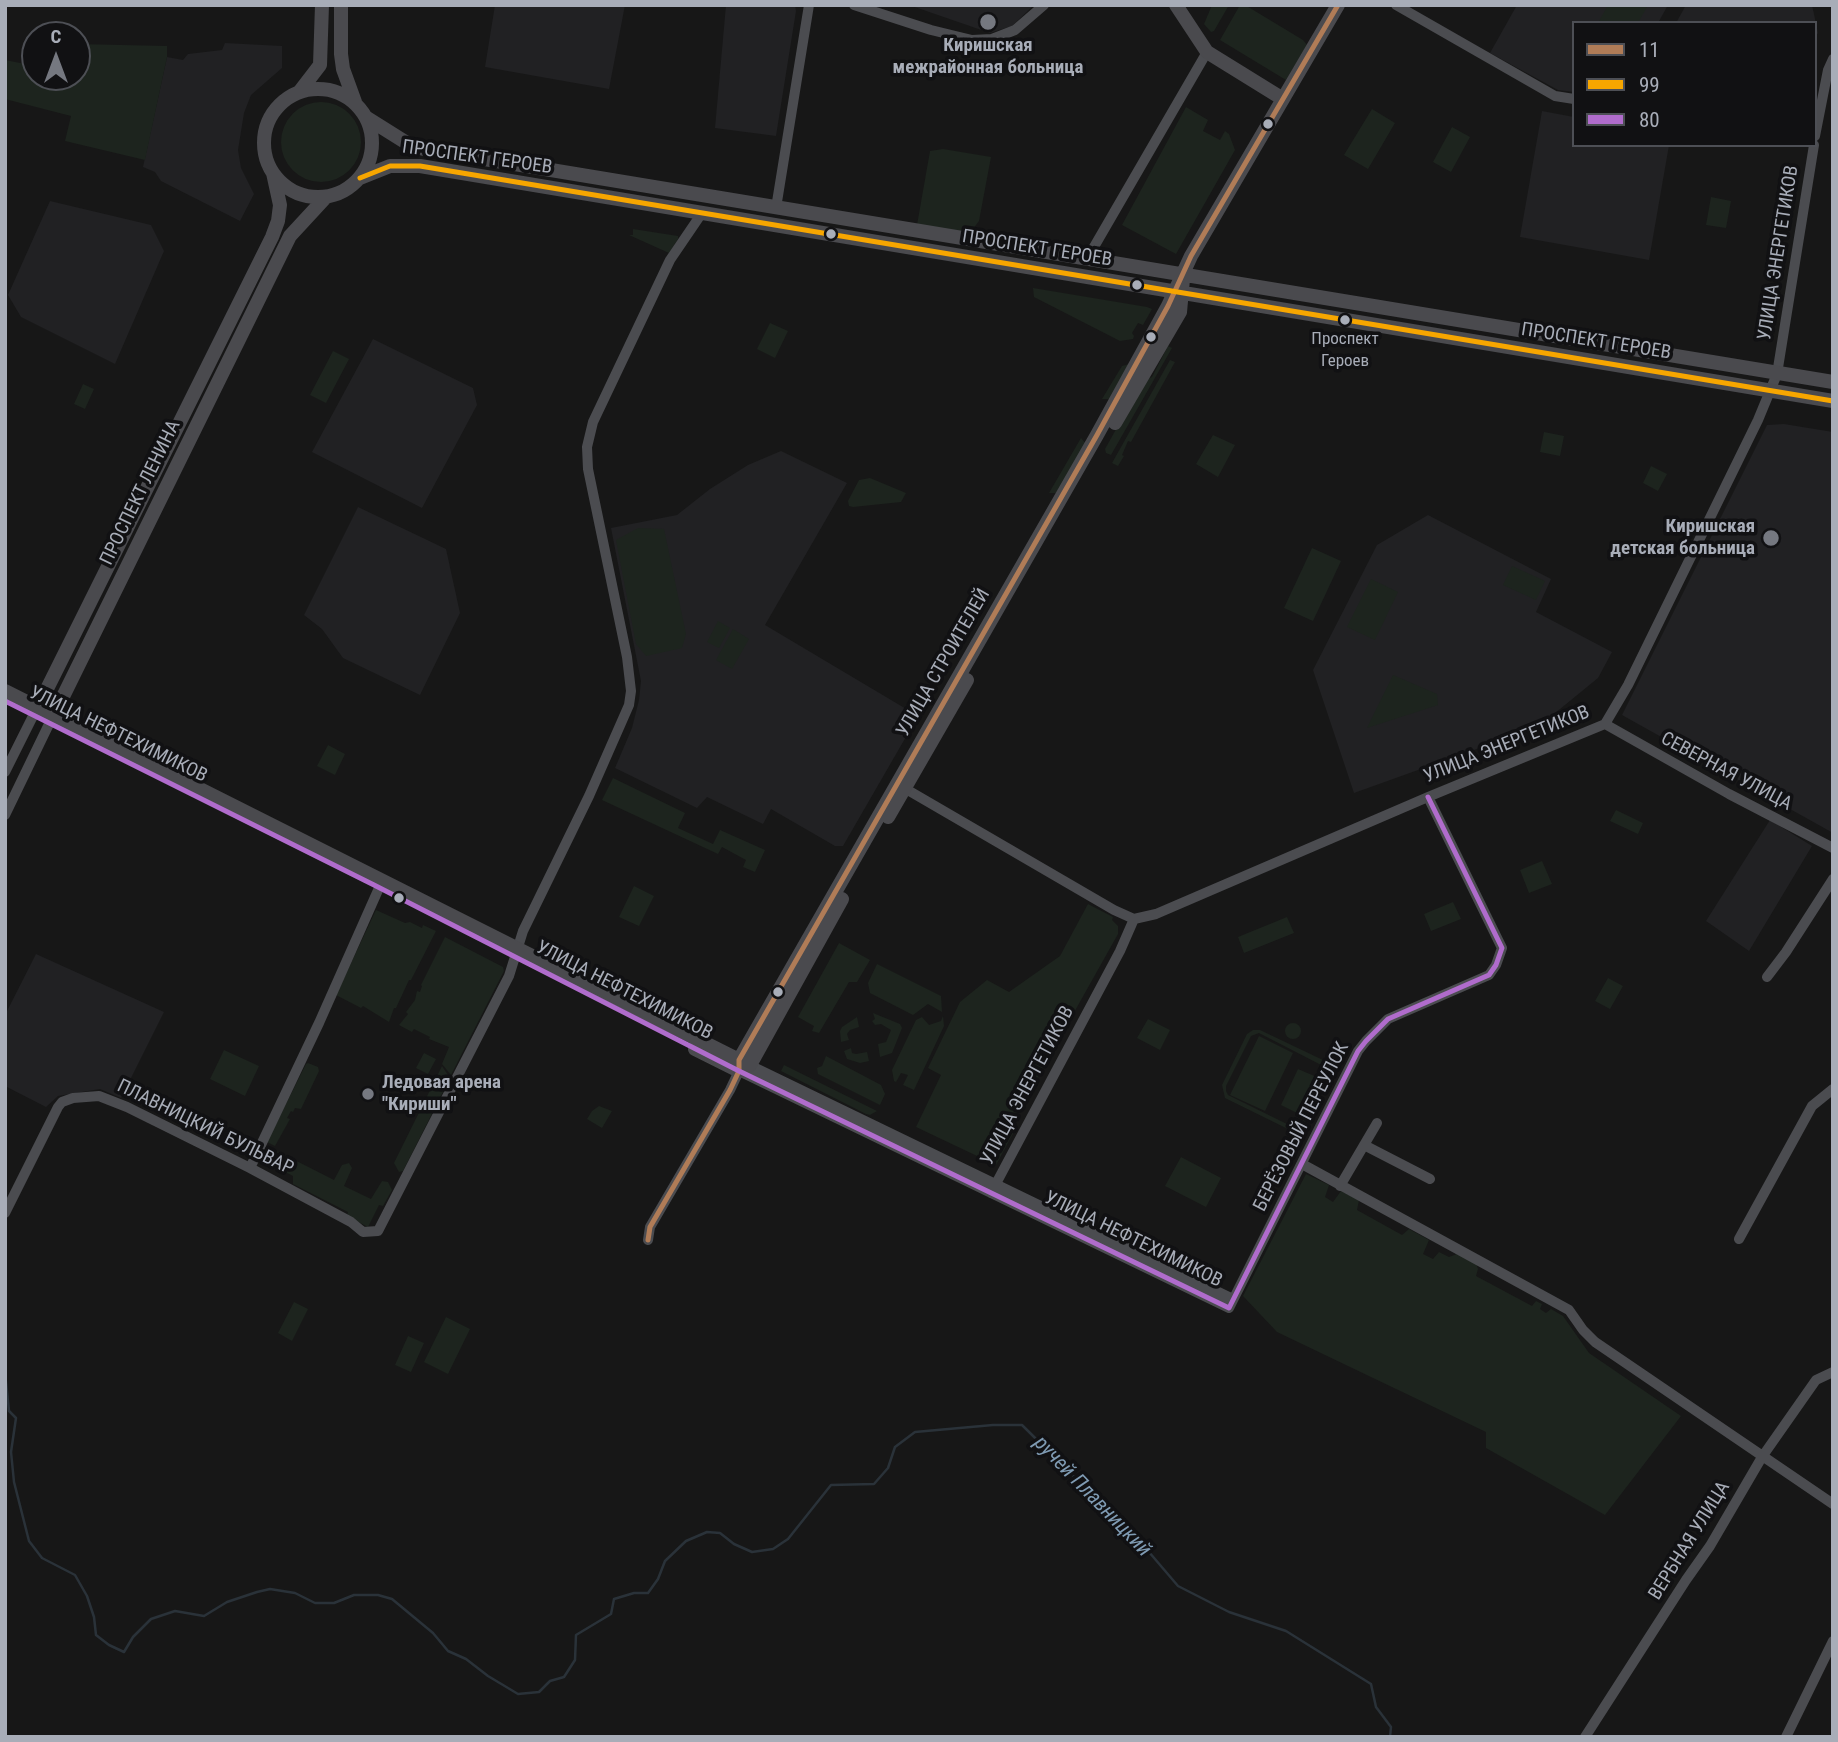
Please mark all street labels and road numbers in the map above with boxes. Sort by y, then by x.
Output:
street label: ПРОСПЕКТ ГЕРОЕВ [401,136,553,180]
street label: УЛИЦА ЭНЕРГЕТИКОВ [1754,164,1804,342]
street label: ПРОСПЕКТ ГЕРОЕВ [961,226,1113,272]
street label: ПРОСПЕКТ ГЕРОЕВ [1520,319,1672,365]
street label: ПРОСПЕКТ ЛЕНИНА [96,417,186,569]
street label: УЛИЦА СТРОИТЕЛЕЙ [892,585,996,741]
street label: УЛИЦА НЕФТЕХИМИКОВ [25,682,211,788]
street label: УЛИЦА ЭНЕРГЕТИКОВ [1421,701,1593,789]
street label: СЕВЕРНАЯ УЛИЦА [1657,728,1795,816]
street label: УЛИЦА НЕФТЕХИМИКОВ [532,937,716,1045]
street label: УЛИЦА ЭНЕРГЕТИКОВ [976,1003,1080,1169]
street label: БЕРЁЗОВЫЙ ПЕРЕУЛОК [1249,1039,1355,1215]
street label: ПЛАВНИЦКИЙ БУЛЬВАР [113,1075,297,1181]
street label: УЛИЦА НЕФТЕХИМИКОВ [1040,1187,1226,1293]
street label: ВЕРБНАЯ УЛИЦА [1644,1478,1736,1604]

